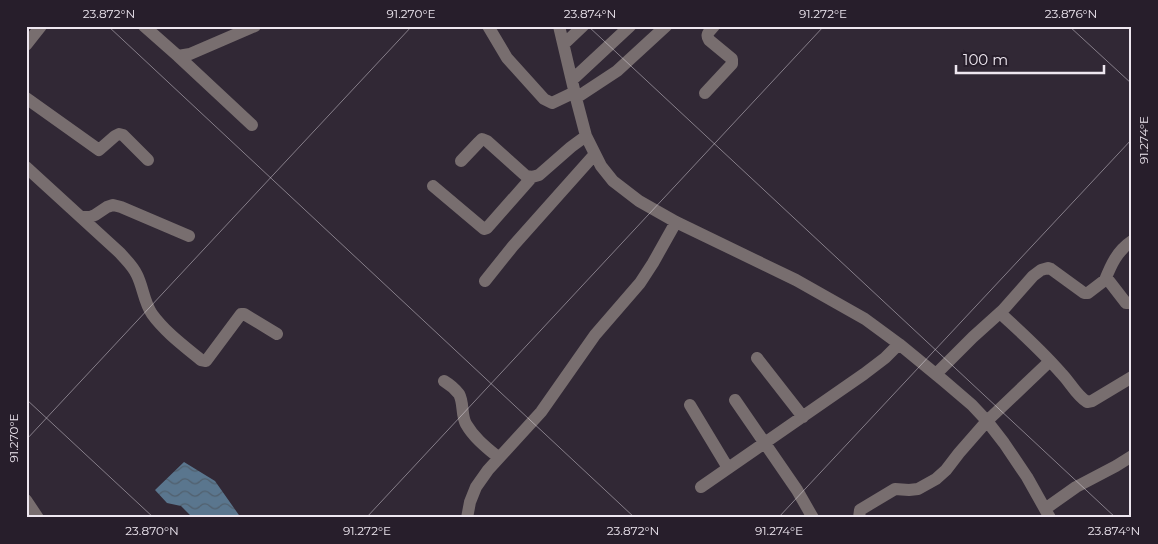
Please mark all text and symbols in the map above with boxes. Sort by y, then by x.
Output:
text: 23.872°N [83,6,135,21]
text: 91.270°E [387,6,435,21]
text: 23.874°N [564,6,616,21]
text: 91.272°E [799,6,847,21]
text: 23.876°N [1045,6,1097,21]
scale bar [956,42,1103,74]
text: 100 m [963,50,1008,69]
text: 91.274°E [1136,116,1151,164]
text: 91.270°E [6,414,21,462]
text: 23.870°N [125,523,179,538]
text: 91.272°E [343,523,391,538]
text: 23.872°N [607,523,659,538]
text: 91.274°E [755,523,803,538]
text: 23.874°N [1088,523,1140,538]

